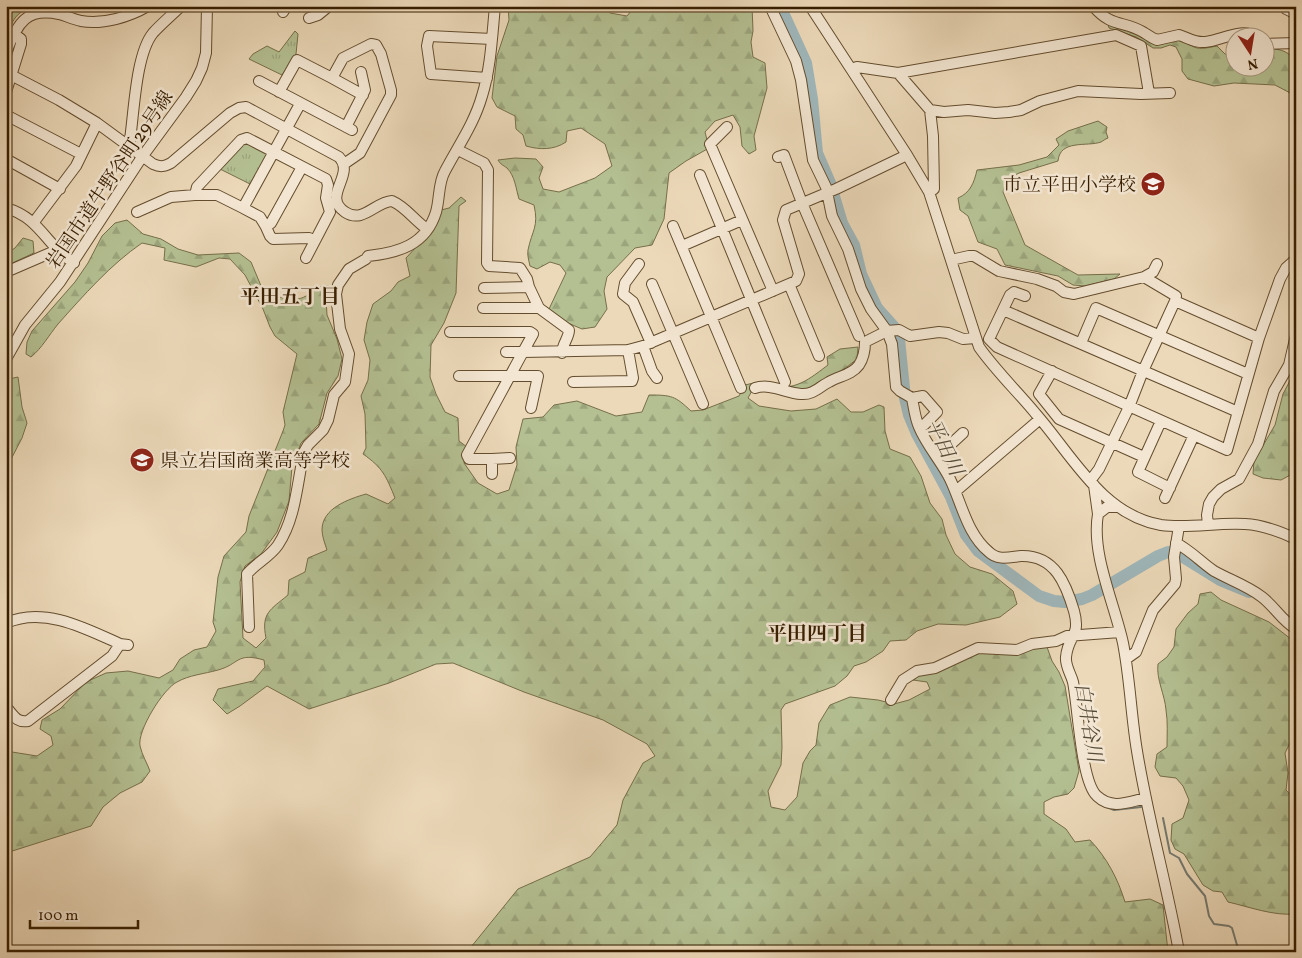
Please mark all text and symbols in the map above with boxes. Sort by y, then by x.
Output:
north arrow [1224,28,1274,78]
text: N [1245,53,1259,74]
street label: 岩国市道牛野谷町29号線 [41,86,180,274]
school or university icon: 市立平田小学校 [1140,171,1166,197]
place label: 市立平田小学校 [1003,173,1136,199]
district label: 平田五丁目 [240,284,340,312]
water label: 平田川 [917,415,970,483]
school or university icon: 県立岩国商業高等学校 [129,447,155,473]
place label: 県立岩国商業高等学校 [160,449,350,475]
district label: 平田四丁目 [767,621,867,649]
water label: 白井谷川 [1066,681,1108,766]
scale bar [30,898,138,930]
text: 100 m [38,906,78,927]

